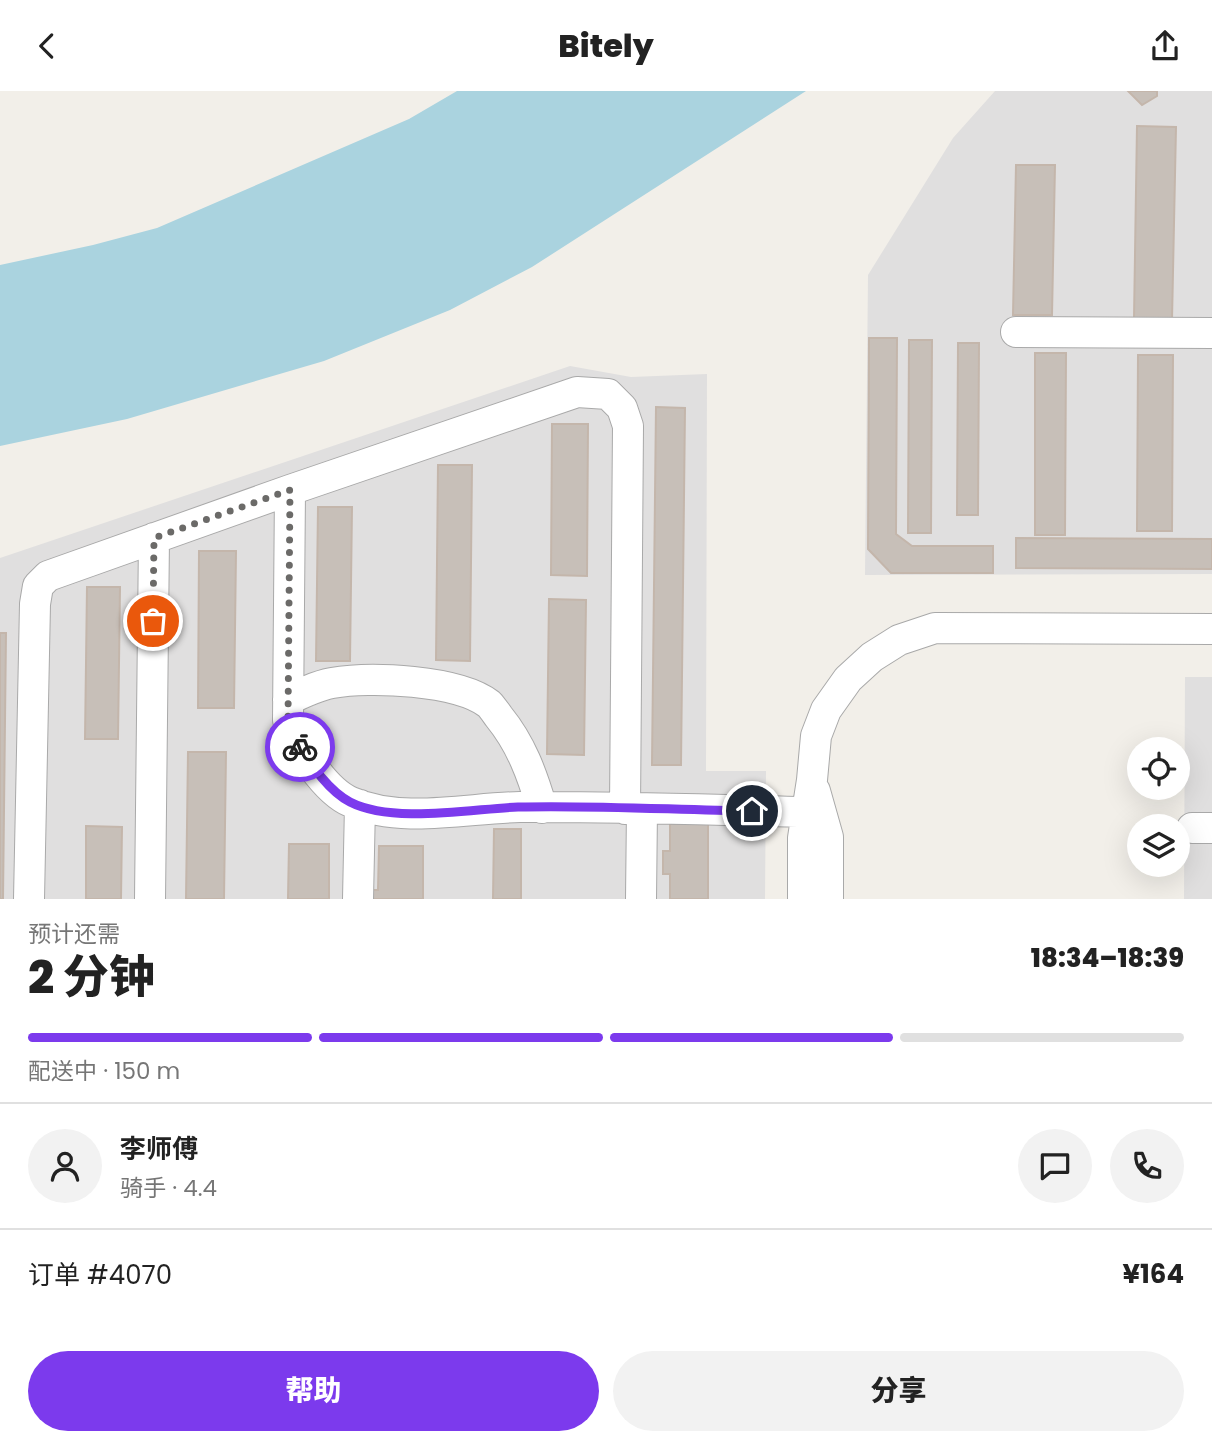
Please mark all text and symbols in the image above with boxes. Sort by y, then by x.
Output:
text: Bitely [558,23,654,68]
icon: back [28,27,66,65]
icon: share [1146,27,1184,65]
pin [123,591,183,651]
icon: bag [134,602,172,640]
courier [265,712,335,782]
icon: bike [281,728,319,766]
map controls [1127,737,1190,877]
button: locate [1127,737,1190,800]
pin [722,781,782,841]
icon: home [733,792,771,830]
button: layers [1127,814,1190,877]
text: 预计还需 [28,918,120,950]
text: 18:34–18:39 [1031,940,1184,976]
text: 2 分钟 [28,945,155,1009]
text: 配送中 · 150 m [28,1055,180,1087]
button: person [28,1129,102,1203]
button: chat [1018,1129,1092,1203]
button: phone [1110,1129,1184,1203]
text: 李师傅 [120,1131,198,1167]
text: 骑手 · 4.4 [120,1172,217,1204]
text: ¥164 [1123,1256,1184,1292]
text: 订单 #4070 [28,1257,172,1293]
button: 帮助 [28,1351,599,1431]
button: 分享 [613,1351,1184,1431]

